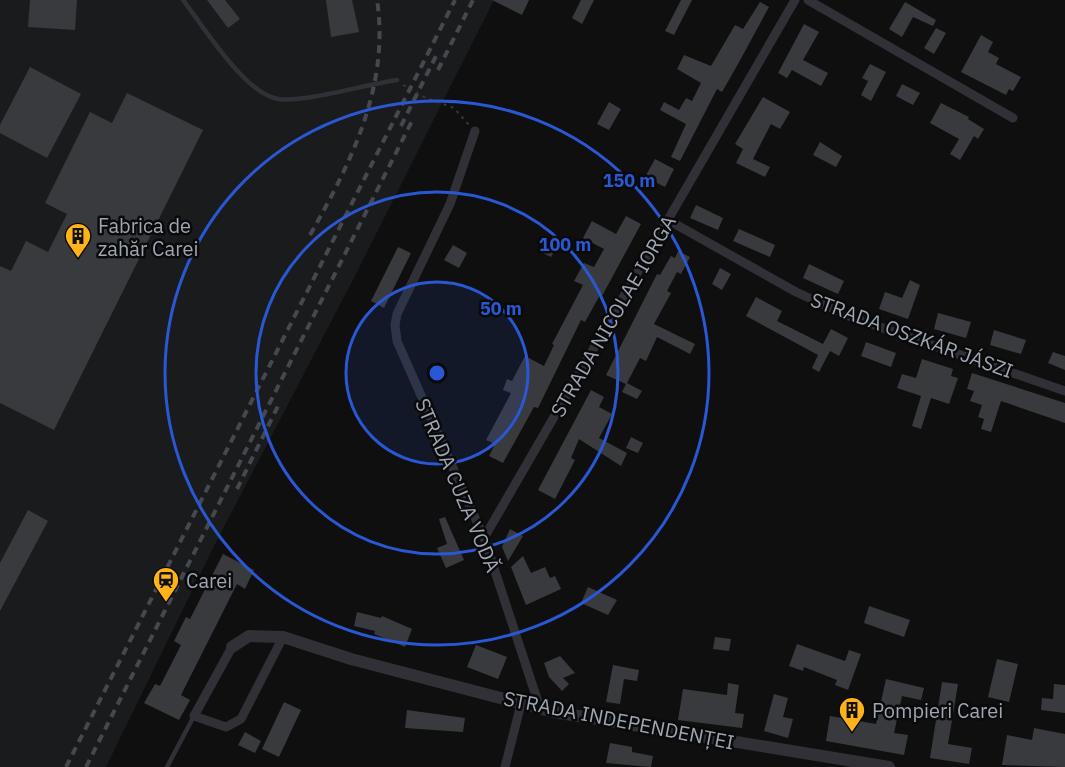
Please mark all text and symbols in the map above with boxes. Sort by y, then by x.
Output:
text: 150 m [603,169,655,192]
street label: STRADA NICOLAE IORGA [544,210,682,422]
place label: Fabrica de zahăr Carei [98,212,198,262]
building icon: Fabrica de zahăr Carei [63,221,93,259]
text: 100 m [539,233,591,256]
street label: STRADA OSZKÁR JÁSZI [807,286,1017,384]
text: 50 m [480,297,522,320]
centre of rings [427,363,447,383]
street label: STRADA CUZA VODĂ [409,394,507,576]
station icon: Carei [151,565,181,603]
place label: Carei [186,567,232,594]
street label: STRADA INDEPENDENȚEI [501,684,737,756]
building icon: Pompieri Carei [837,695,867,733]
place label: Pompieri Carei [872,697,1003,724]

